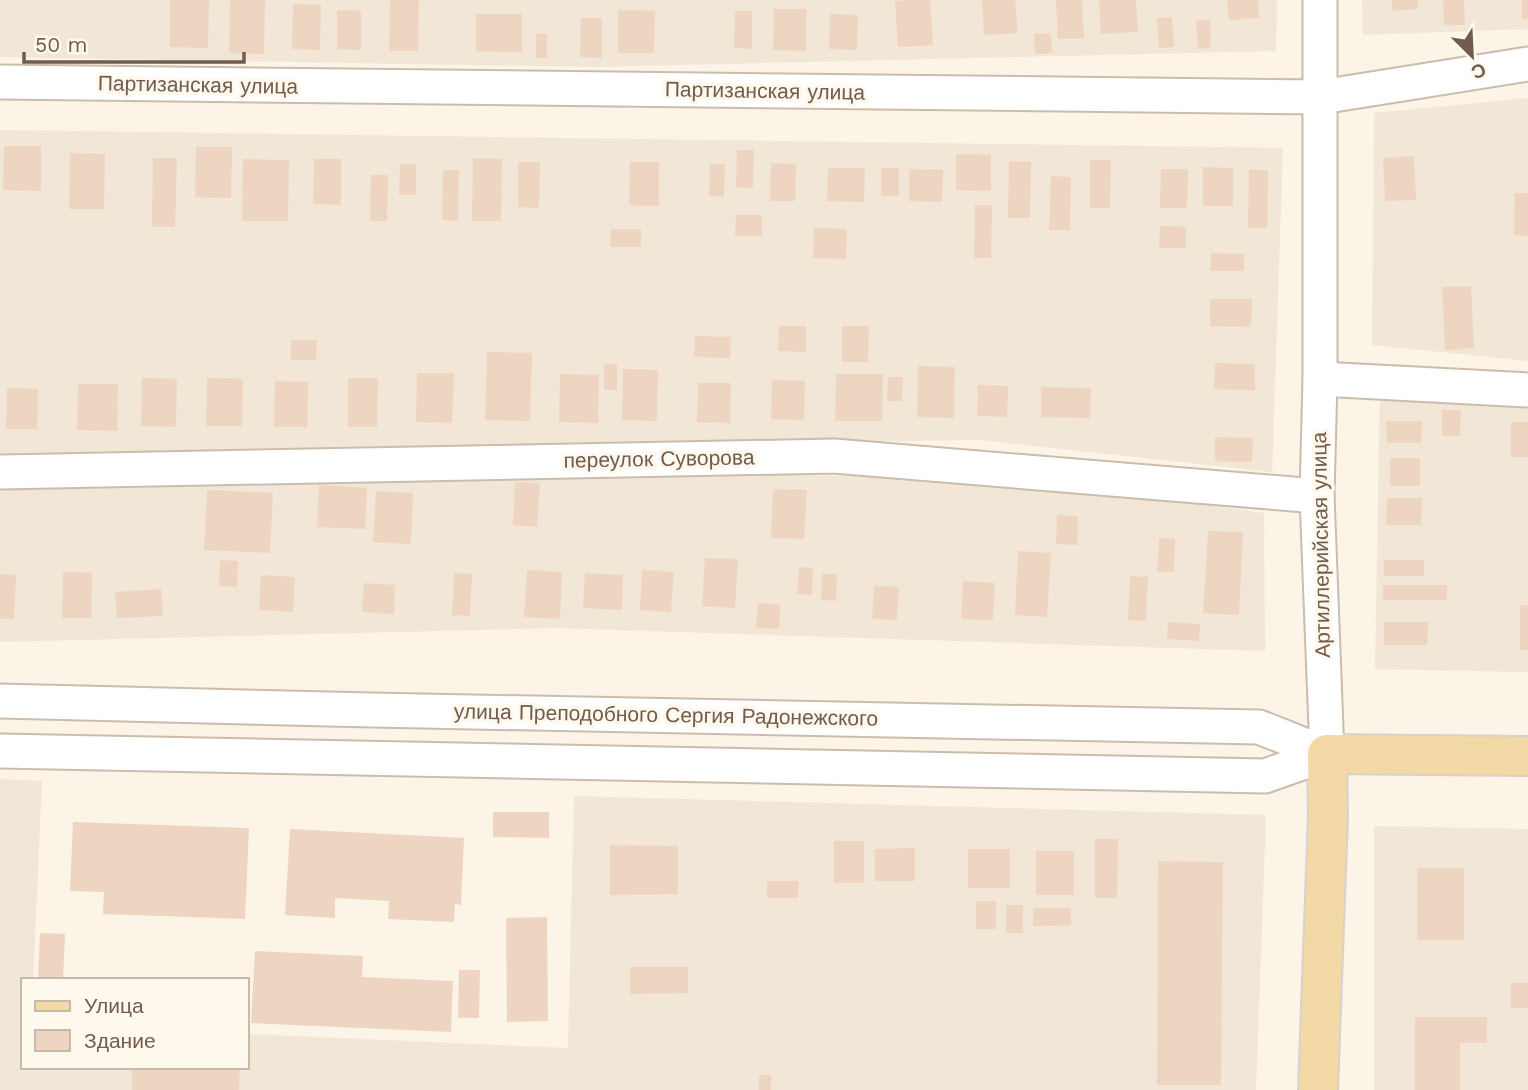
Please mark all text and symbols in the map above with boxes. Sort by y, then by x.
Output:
scale bar [24,21,245,65]
north arrow [1437,21,1507,91]
text: 50 m [35,32,87,57]
text: С [1468,58,1490,84]
street label: Партизанская улица [98,70,299,99]
street label: Партизанская улица [665,76,866,105]
street label: Артиллерийская улица [1306,431,1335,658]
street label: переулок Суворова [563,444,755,473]
street label: улица Преподобного Сергия Радонежского [454,698,878,731]
legend [21,978,248,1069]
text: Улица [84,993,144,1018]
text: Здание [84,1028,156,1053]

